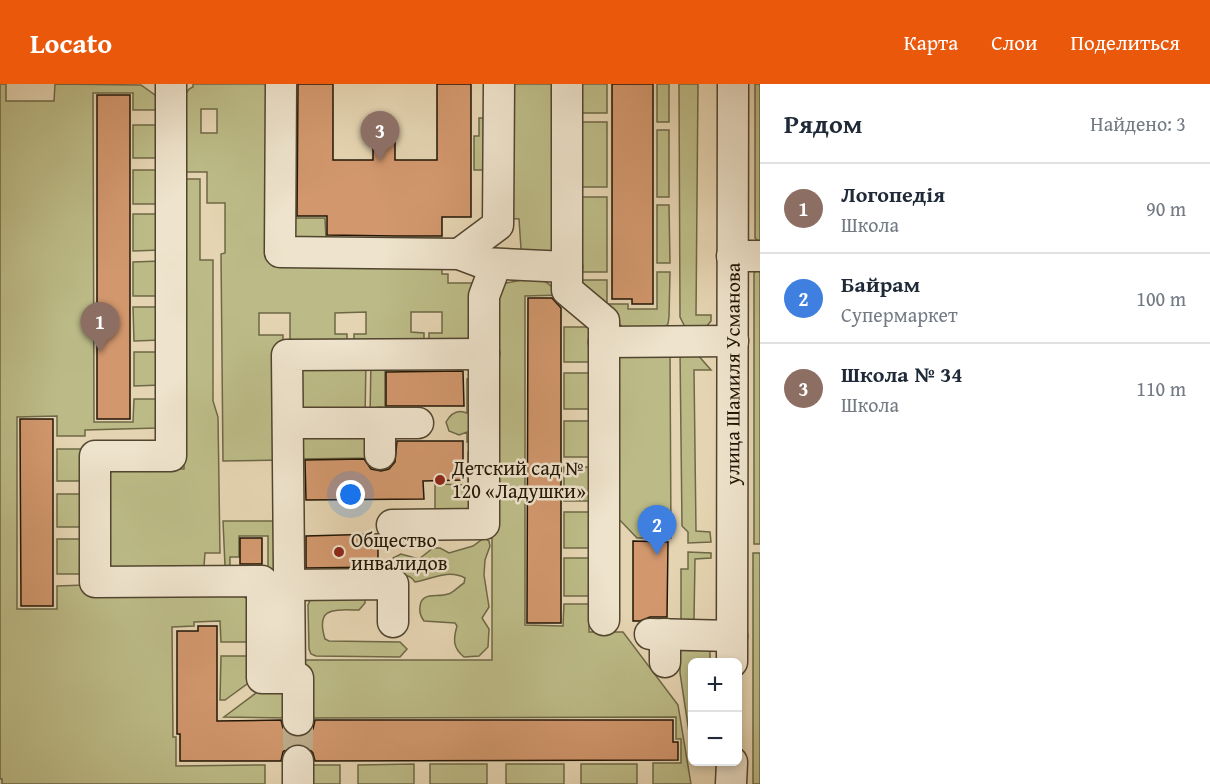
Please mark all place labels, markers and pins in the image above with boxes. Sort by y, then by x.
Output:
pin: 3 [360,112,400,161]
pin: 1 [80,302,120,352]
place label: Детский сад № 120 «Ладушки» [451,453,586,505]
marker: Детский сад № 120 «Ладушки» [433,473,447,487]
pin: 2 [638,506,676,555]
place label: Общество инвалидов [351,525,448,577]
marker: Общество инвалидов [332,545,346,559]

